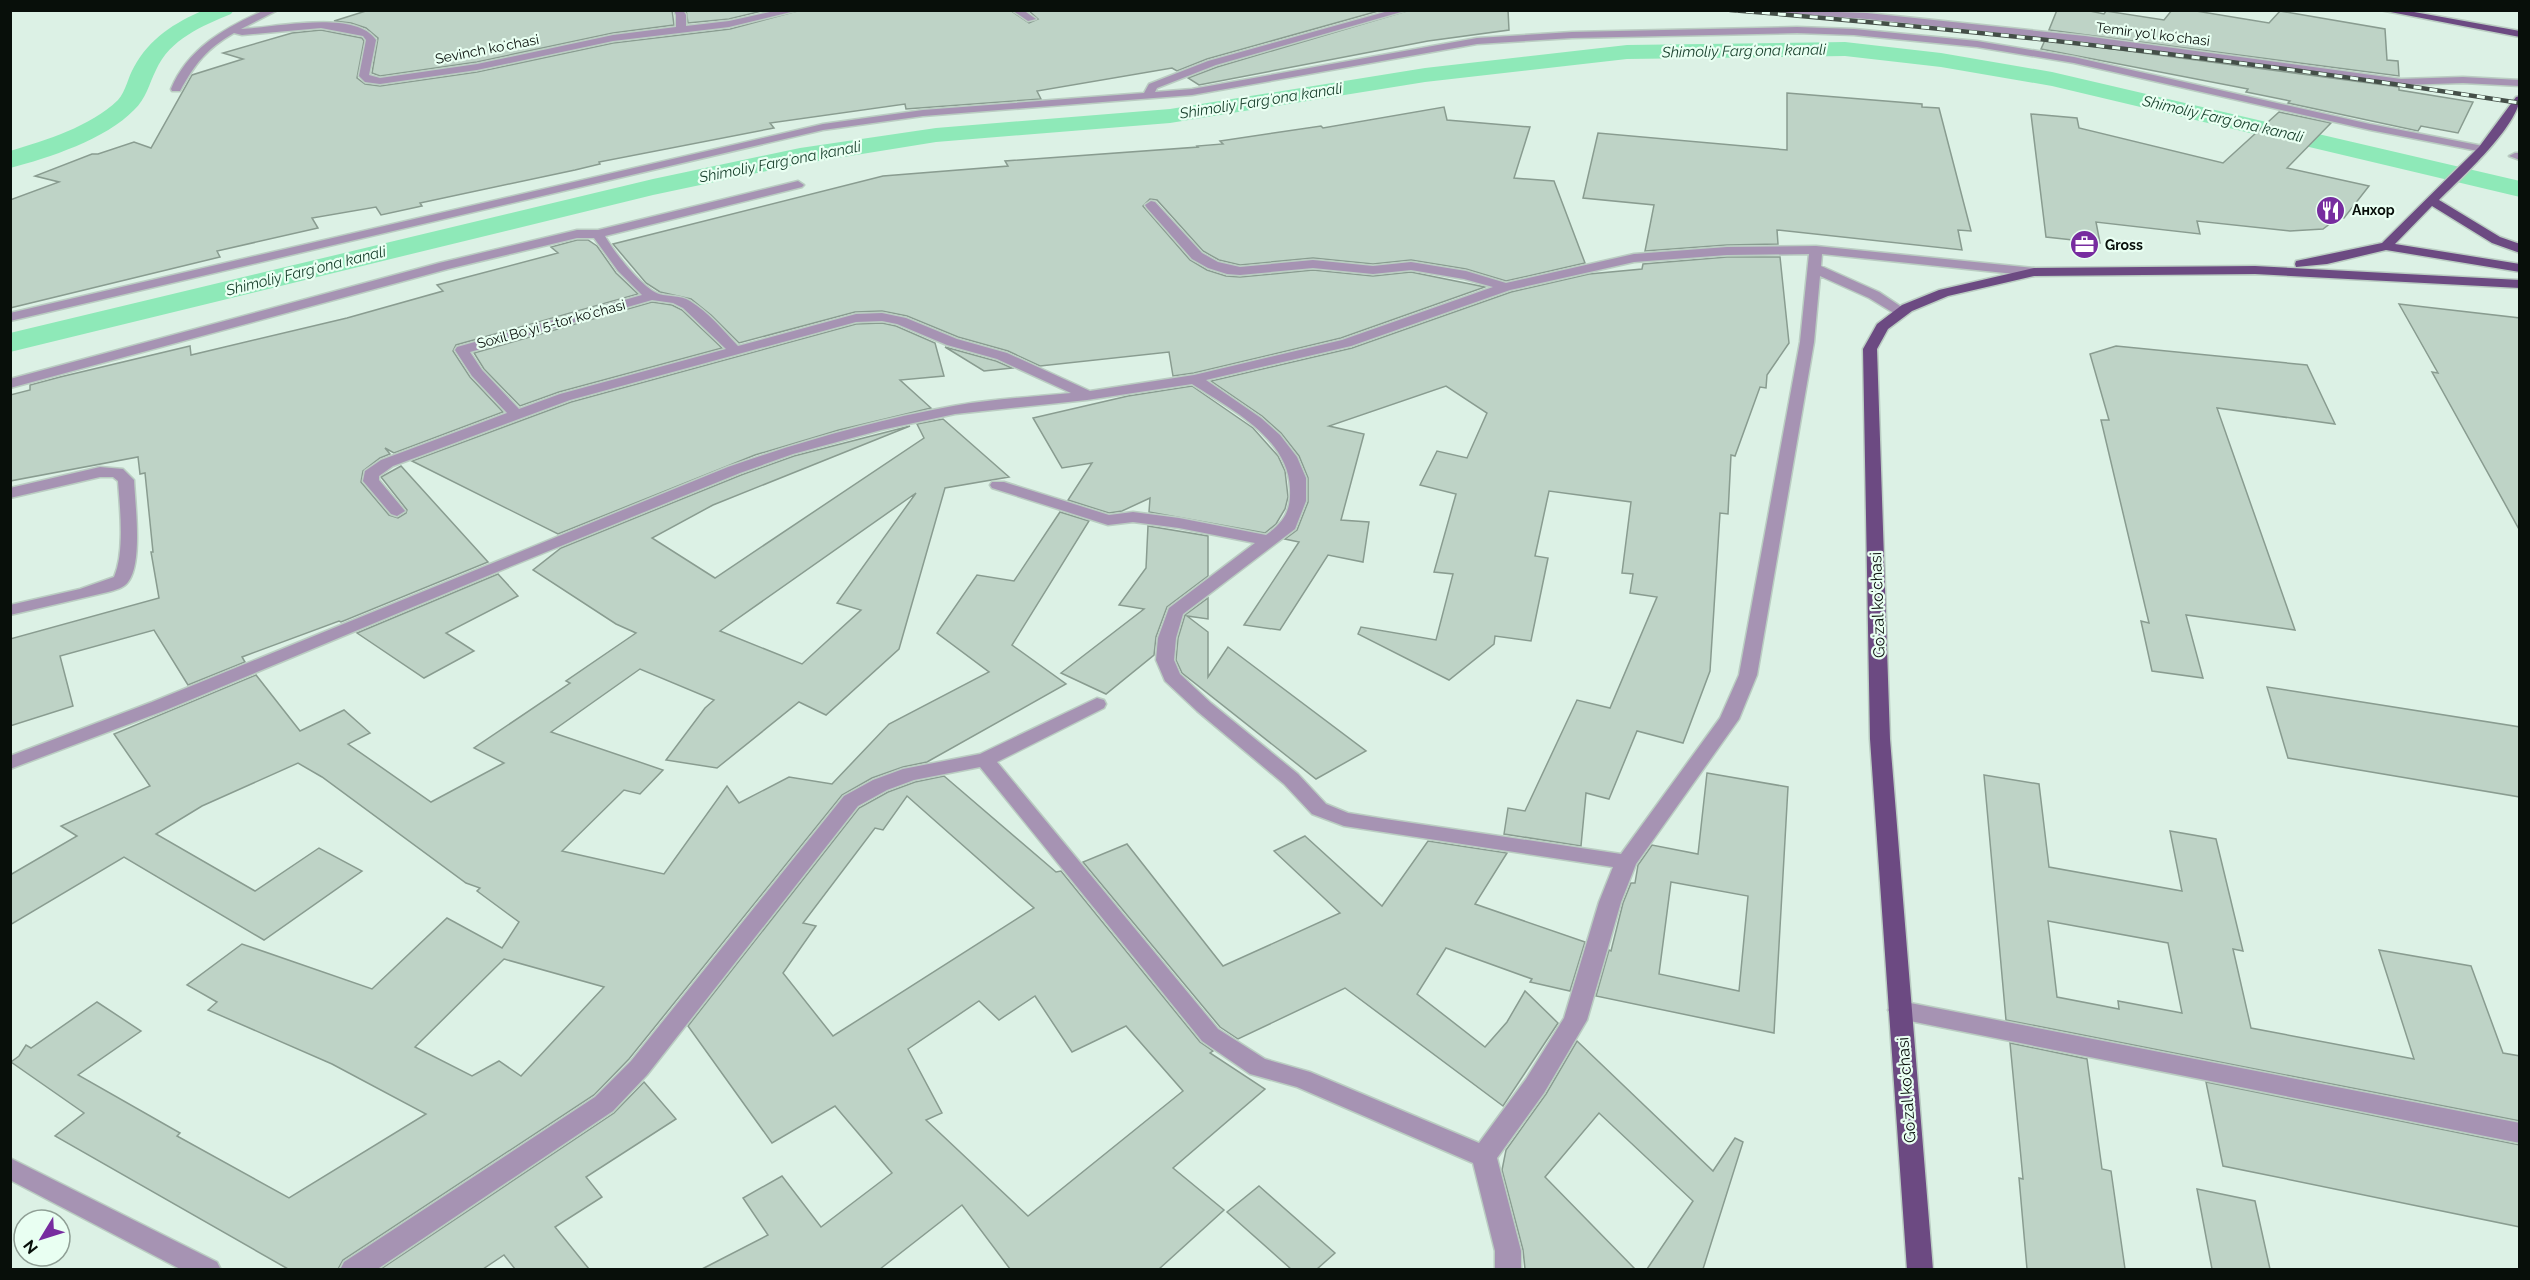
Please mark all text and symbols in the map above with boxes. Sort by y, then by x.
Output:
street label: Temir yoʻl koʻchasi [2095,19,2211,49]
street label: Sevinch koʻchasi [434,31,540,67]
water label: Shimoliy Fargʻona kanali [1661,41,1827,61]
water label: Shimoliy Fargʻona kanali [1177,79,1344,123]
water label: Shimoliy Fargʻona kanali [2140,92,2306,146]
water label: Shimoliy Fargʻona kanali [697,137,863,187]
restaurant icon: Анхор [2315,194,2347,226]
place label: Анхор [2352,202,2395,218]
office icon: Gross [2068,229,2100,261]
place label: Gross [2105,237,2143,253]
water label: Shimoliy Fargʻona kanali [223,242,389,300]
street label: Soxil Boʻyi 5-tor koʻchasi [475,296,627,352]
street label: Goʻzal koʻchasi [1866,552,1889,658]
street label: Goʻzal koʻchasi [1893,1036,1920,1144]
north arrow [12,1208,72,1268]
text: N [19,1236,42,1258]

